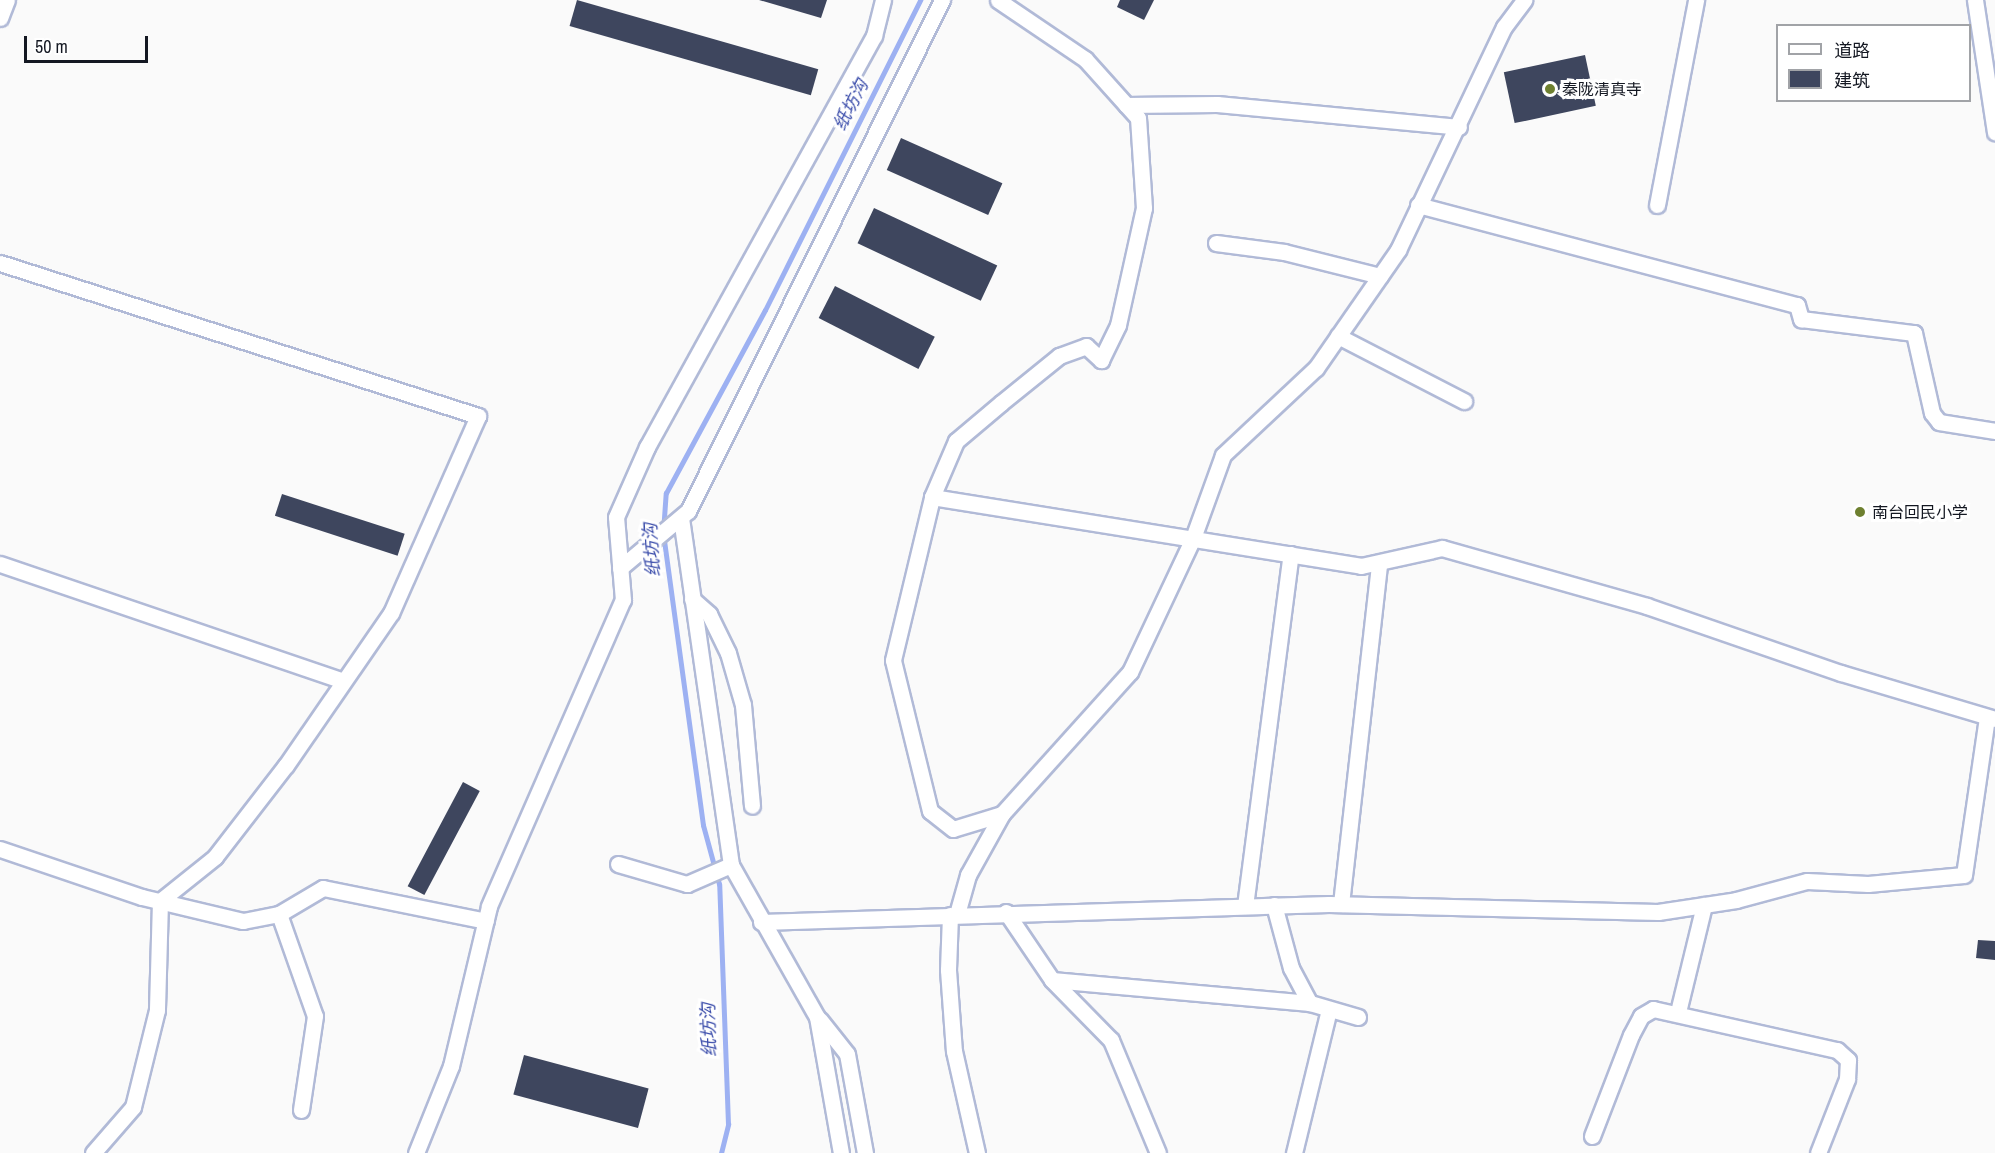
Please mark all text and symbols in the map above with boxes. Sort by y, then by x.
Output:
scale bar [27,24,152,62]
legend [1776,24,1971,102]
text: 50 m [35,34,68,59]
text: 道路 [1834,38,1870,63]
text: 建筑 [1834,68,1870,93]
water label: 纸坊沟 [829,76,873,134]
place label: 秦陇清真寺 [1562,79,1642,99]
marker: 秦陇清真寺 [1543,82,1557,96]
place label: 南台回民小学 [1872,502,1968,522]
marker: 南台回民小学 [1853,505,1867,519]
water label: 纸坊沟 [639,522,665,578]
water label: 纸坊沟 [697,1003,721,1057]

